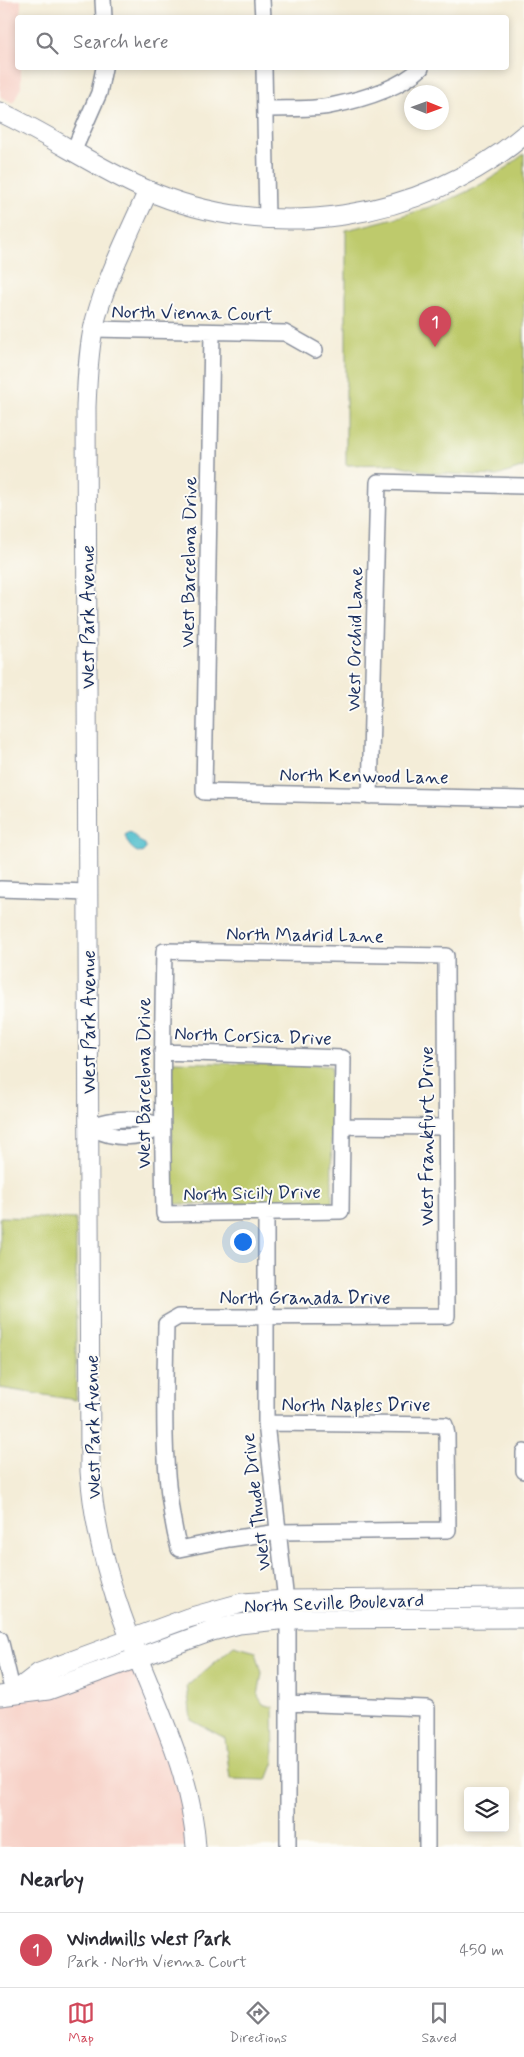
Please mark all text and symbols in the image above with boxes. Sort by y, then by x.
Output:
search box [15,15,509,70]
icon: search [33,29,61,57]
text: Search here [73,30,169,55]
north arrow [404,85,449,130]
street label: North Vienna Court [111,300,273,327]
pin: 1 [419,306,451,347]
street label: West Barcelona Drive [176,476,203,648]
street label: West Park Avenue [76,545,101,689]
street label: West Orchid Lane [342,566,369,712]
street label: North Kenwood Lane [279,763,449,790]
street label: North Madrid Lane [226,922,384,949]
street label: West Park Avenue [77,950,102,1094]
street label: West Barcelona Drive [132,997,157,1169]
street label: North Corsica Drive [174,1021,332,1052]
street label: West Frankfurt Drive [415,1046,440,1226]
street label: North Sicily Drive [183,1180,321,1208]
your location [230,1229,256,1255]
street label: North Granada Drive [219,1286,391,1311]
street label: West Park Avenue [80,1355,107,1499]
street label: North Naples Drive [282,1393,430,1418]
street label: West Thude Drive [236,1432,277,1572]
street label: North Seville Boulevard [243,1588,425,1619]
map controls [464,1787,509,1832]
button: layers [464,1787,509,1832]
text: Nearby [20,1866,84,1894]
text: Windmills West Park [67,1927,231,1952]
text: 1 [32,1940,40,1961]
text: 450 m [459,1940,504,1961]
text: Park · North Vienna Court [67,1952,247,1973]
tab: Map [67,1999,95,2047]
tab: Directions [230,1999,287,2047]
tab: Saved [421,1999,457,2047]

